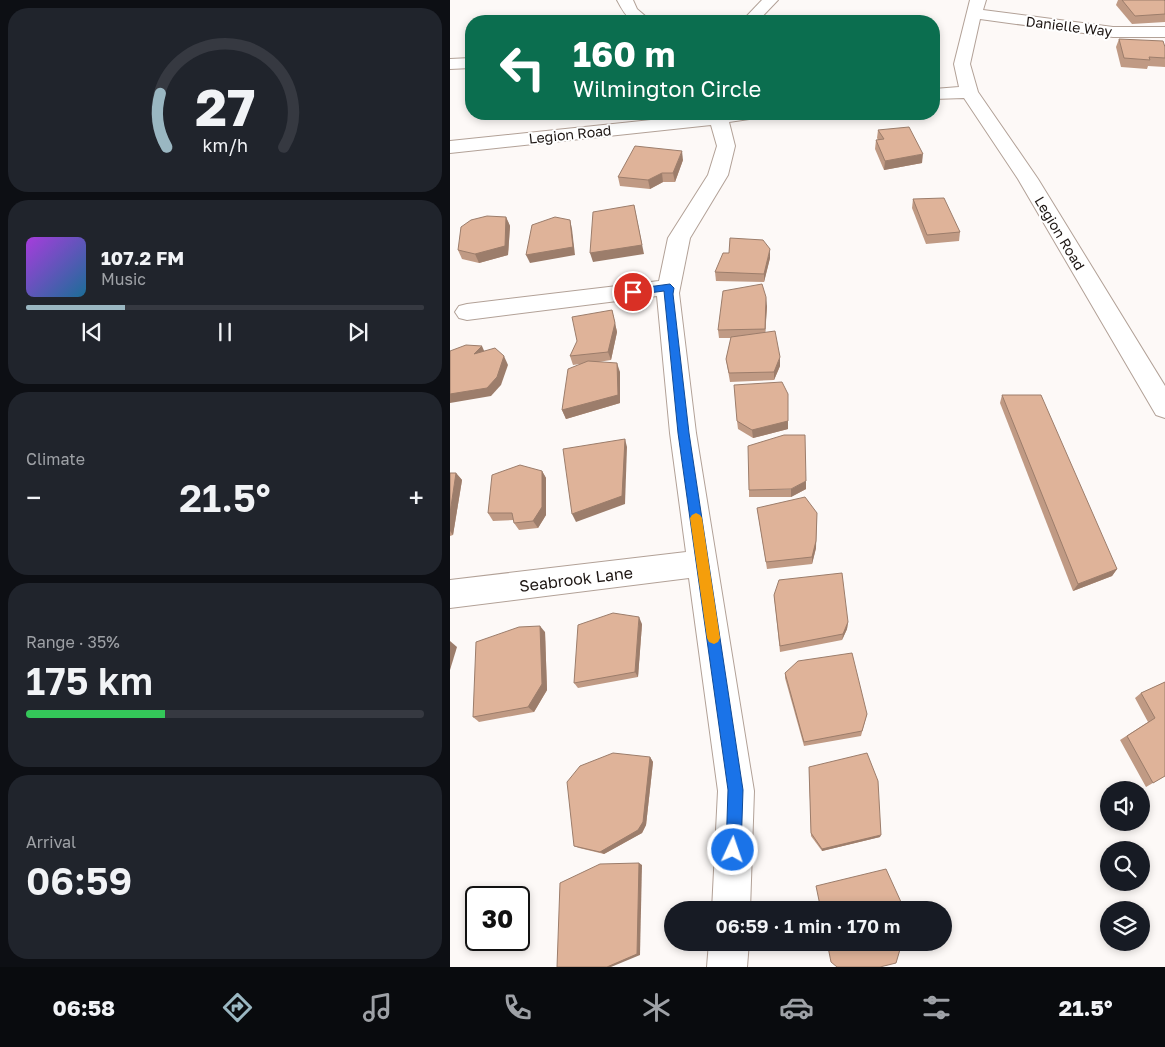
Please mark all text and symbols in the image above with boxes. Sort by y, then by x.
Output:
street label: Danielle Way [1025,12,1113,40]
text: 160 m [573,33,675,75]
icon: left [490,35,555,100]
text: 27 [195,75,255,137]
text: Wilmington Circle [573,75,761,102]
street label: Legion Road [528,121,612,147]
text: km/h [202,134,248,156]
street label: Legion Road [1031,193,1089,273]
text: 107.2 FM [101,246,184,269]
text: Music [101,269,146,289]
pin [612,271,654,313]
icon: arrive [619,278,647,306]
icon: previous [78,318,106,346]
icon: pause [211,318,239,346]
icon: next [344,318,372,346]
text: Climate [26,449,85,469]
text: 21.5° [179,475,271,520]
text: − [26,481,41,514]
text: + [409,481,424,514]
street label: Seabrook Lane [518,562,634,596]
text: Range · 35% [26,632,120,652]
text: 175 km [26,658,153,703]
map controls [1100,781,1150,951]
button: sound [1100,781,1150,831]
position arrow [706,823,758,875]
text: Arrival [26,832,76,852]
button: search [1100,841,1150,891]
text: 06:59 [26,858,132,903]
speed limit sign: 30 [465,886,530,951]
button: layers [1100,901,1150,951]
text: 06:59 · 1 min · 170 m [716,914,900,937]
icon: directions [220,990,255,1025]
icon: music [360,990,395,1025]
icon: phone [500,990,535,1025]
icon: climate [639,990,674,1025]
icon: car [779,990,814,1025]
icon: filters [919,990,954,1025]
text: 06:58 [52,994,115,1021]
text: 21.5° [1059,994,1113,1021]

